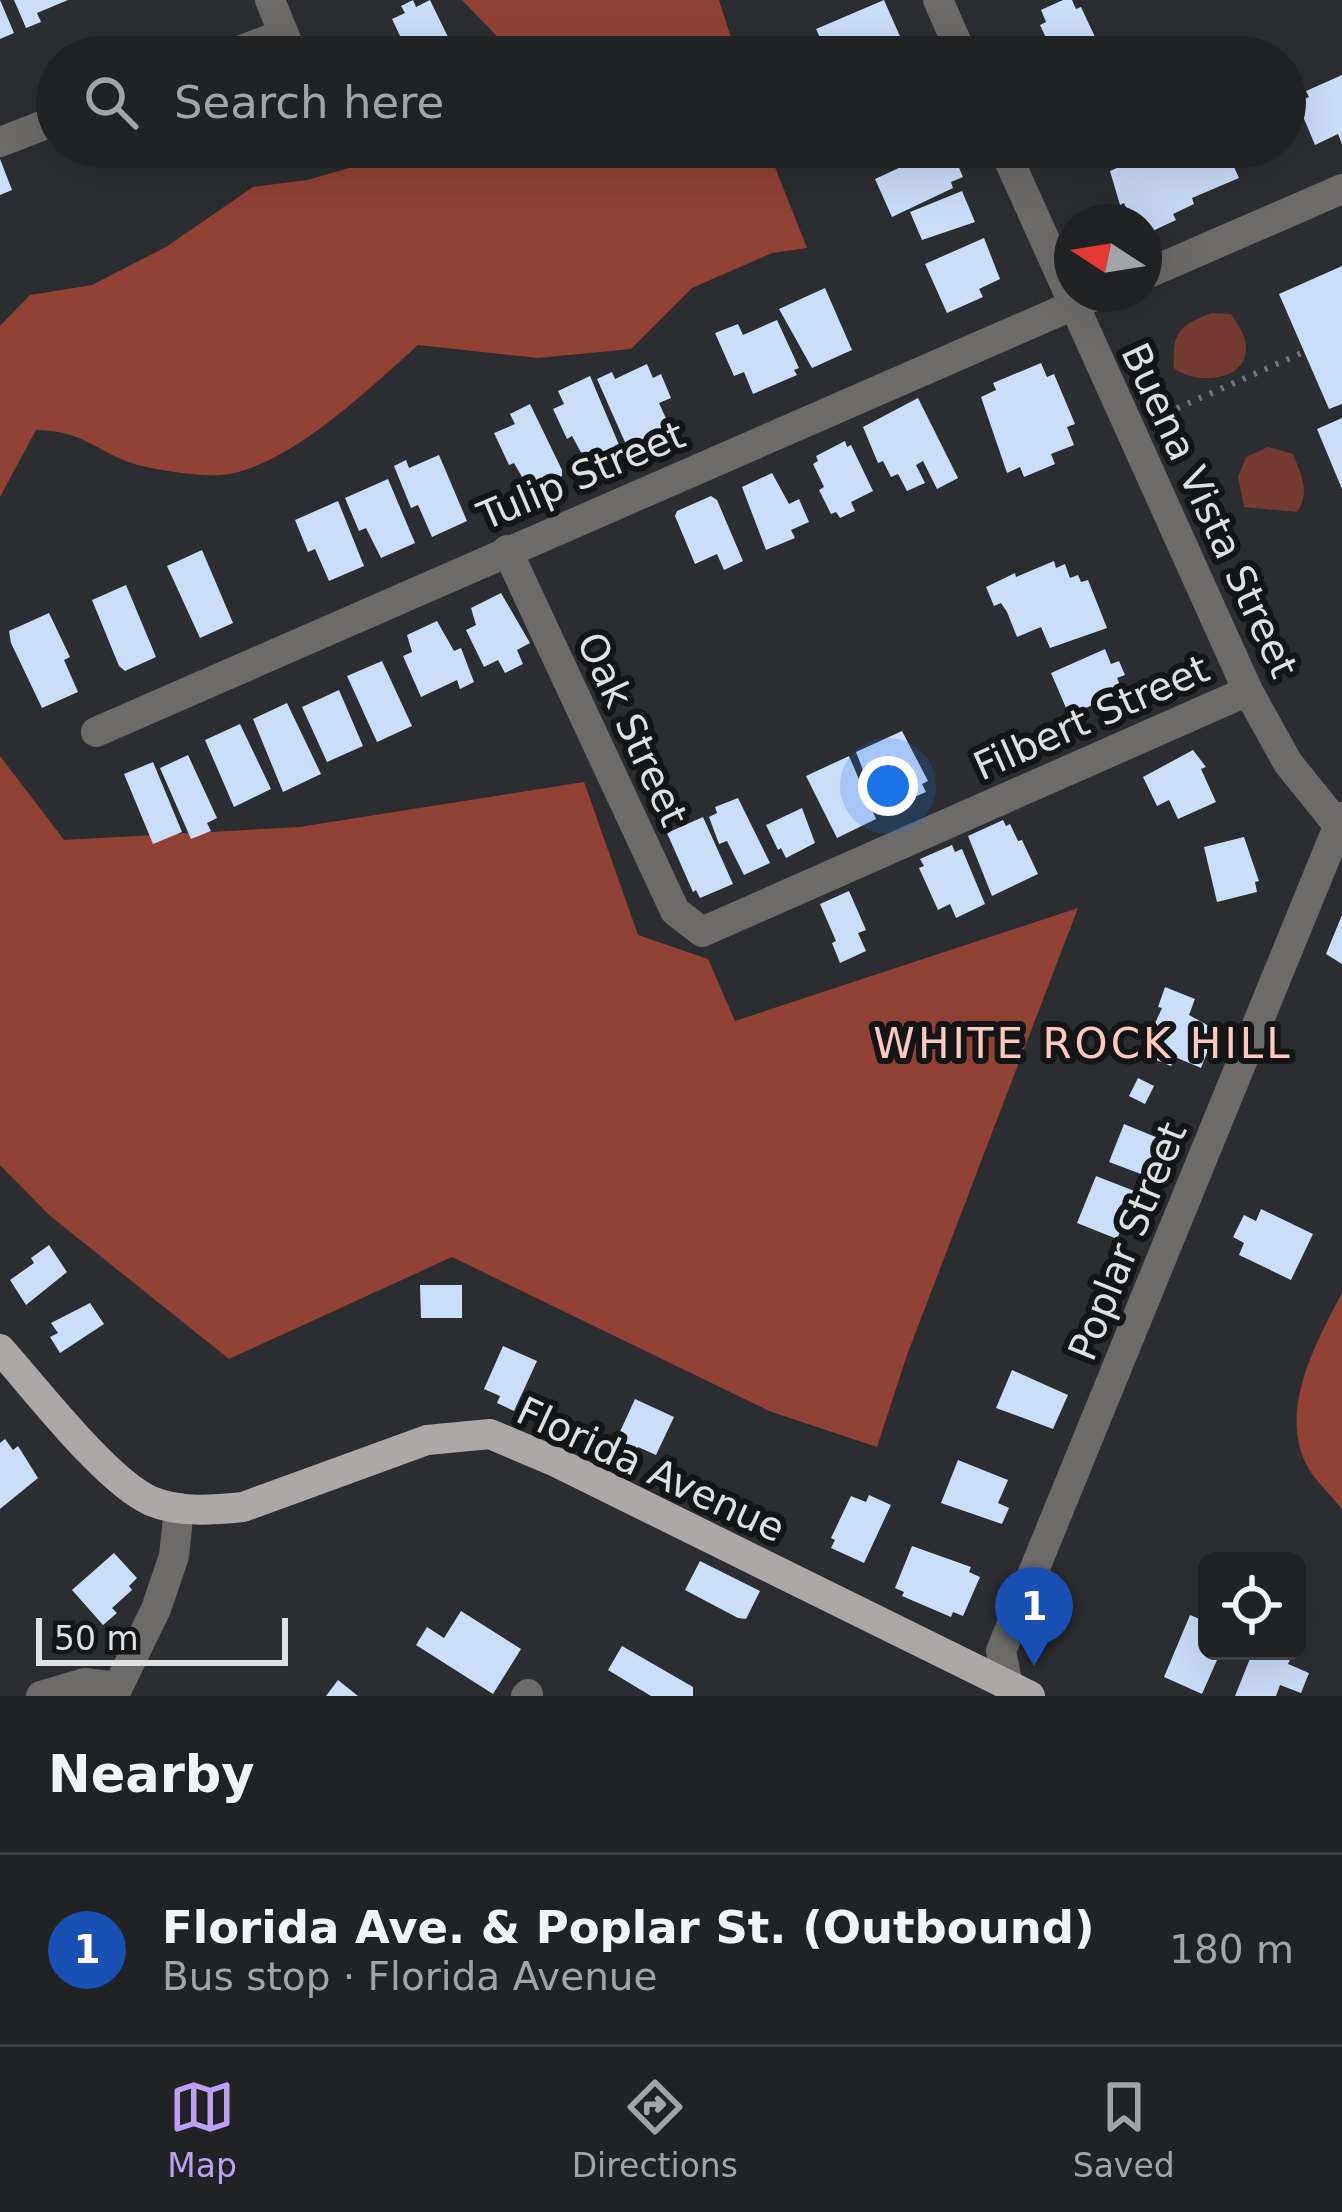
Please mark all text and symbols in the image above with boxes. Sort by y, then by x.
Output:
search box [36,36,1306,168]
icon: search [78,69,144,135]
text: Search here [174,76,444,129]
north arrow [1054,204,1162,312]
street label: Buena Vista Street [1112,336,1307,684]
street label: Tulip Street [470,412,691,540]
street label: Oak Street [568,625,697,833]
street label: Filbert Street [967,646,1216,789]
your location [858,756,918,816]
district label: WHITE ROCK HILL [873,1019,1293,1068]
street label: Poplar Street [1059,1116,1196,1367]
street label: Florida Avenue [510,1388,792,1551]
map controls [1198,1552,1306,1660]
button: locate [1198,1552,1306,1660]
pin: 1 [995,1567,1073,1666]
scale bar [36,1612,288,1665]
text: 50 m [54,1619,139,1658]
text: Nearby [48,1745,255,1804]
text: Florida Ave. & Poplar St. (Outbound) [162,1901,1094,1954]
text: 1 [73,1927,101,1972]
text: 180 m [1169,1927,1294,1972]
text: Bus stop · Florida Avenue [162,1954,658,1999]
tab: Map [167,2074,237,2185]
tab: Directions [572,2074,738,2185]
tab: Saved [1073,2074,1175,2185]

